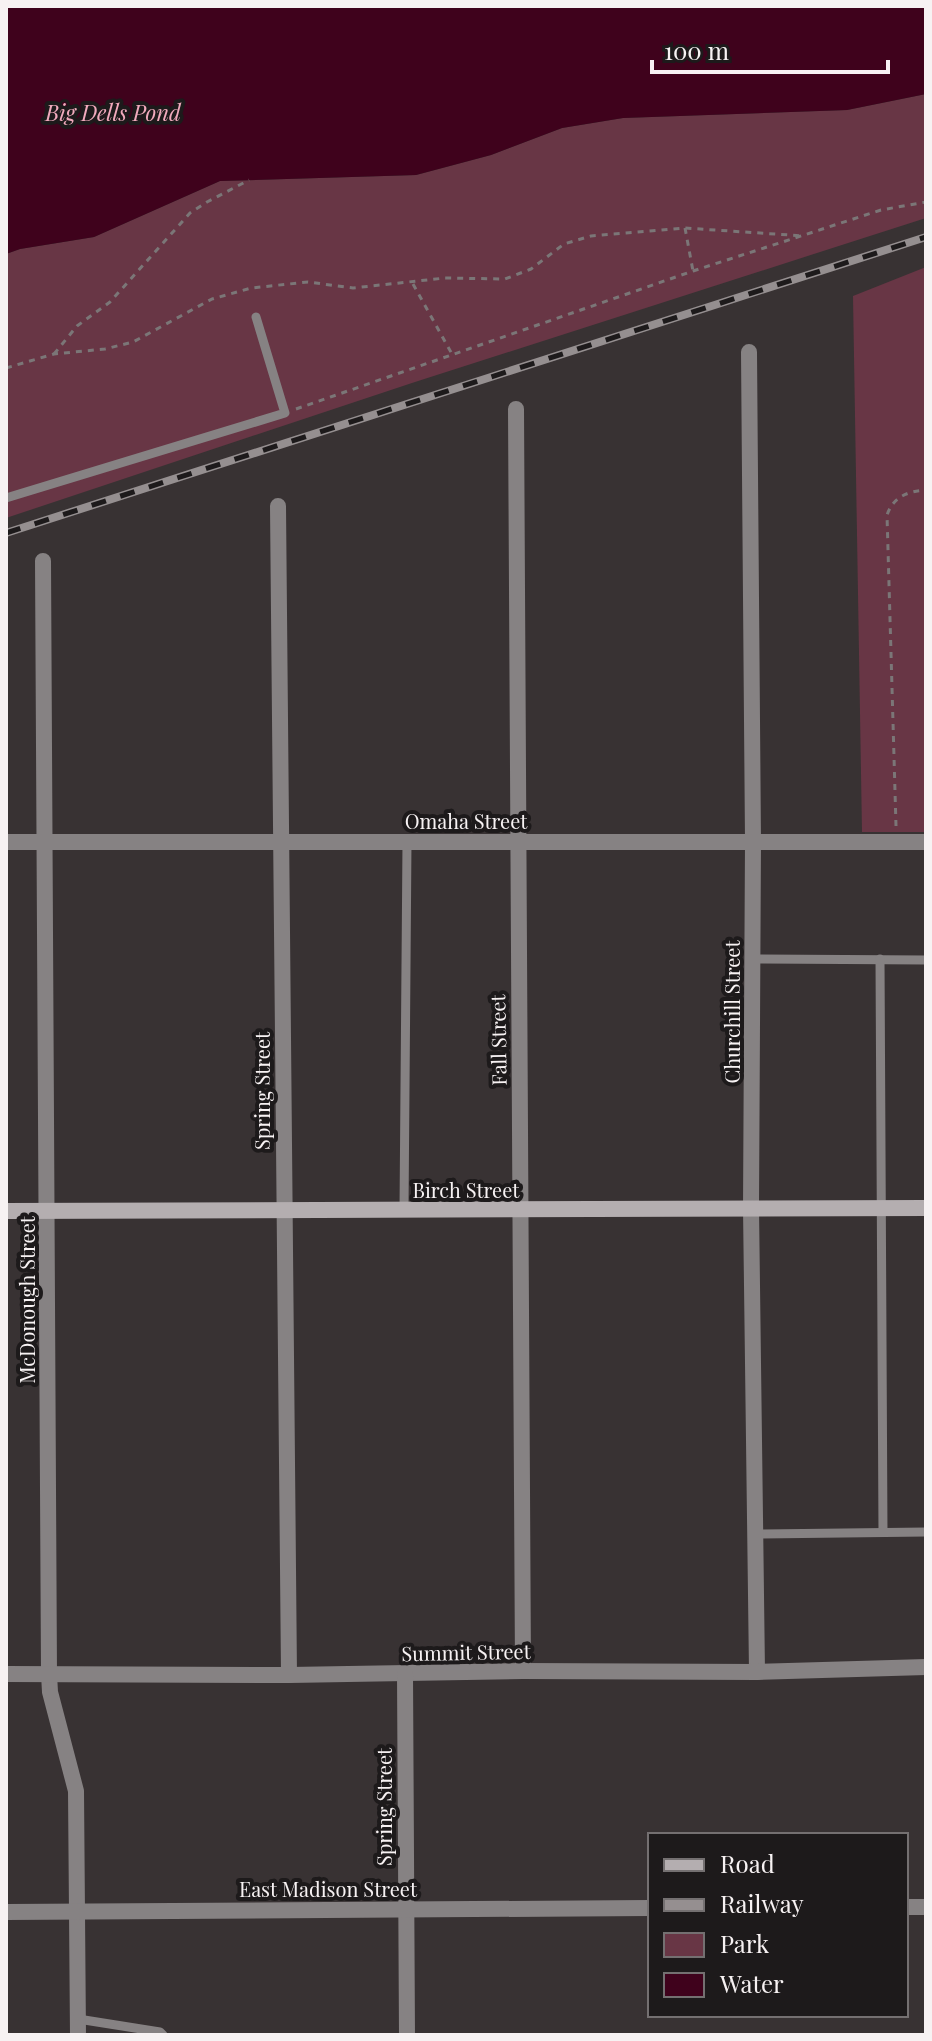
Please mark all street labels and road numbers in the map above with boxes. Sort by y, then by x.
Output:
street label: Omaha Street [405,807,528,834]
street label: Churchill Street [718,940,745,1084]
street label: Fall Street [483,993,512,1086]
street label: Spring Street [248,1031,275,1150]
street label: Birch Street [413,1176,520,1203]
street label: McDonough Street [13,1215,40,1384]
street label: Summit Street [401,1637,532,1666]
street label: Spring Street [370,1747,397,1866]
street label: East Madison Street [239,1875,418,1902]

